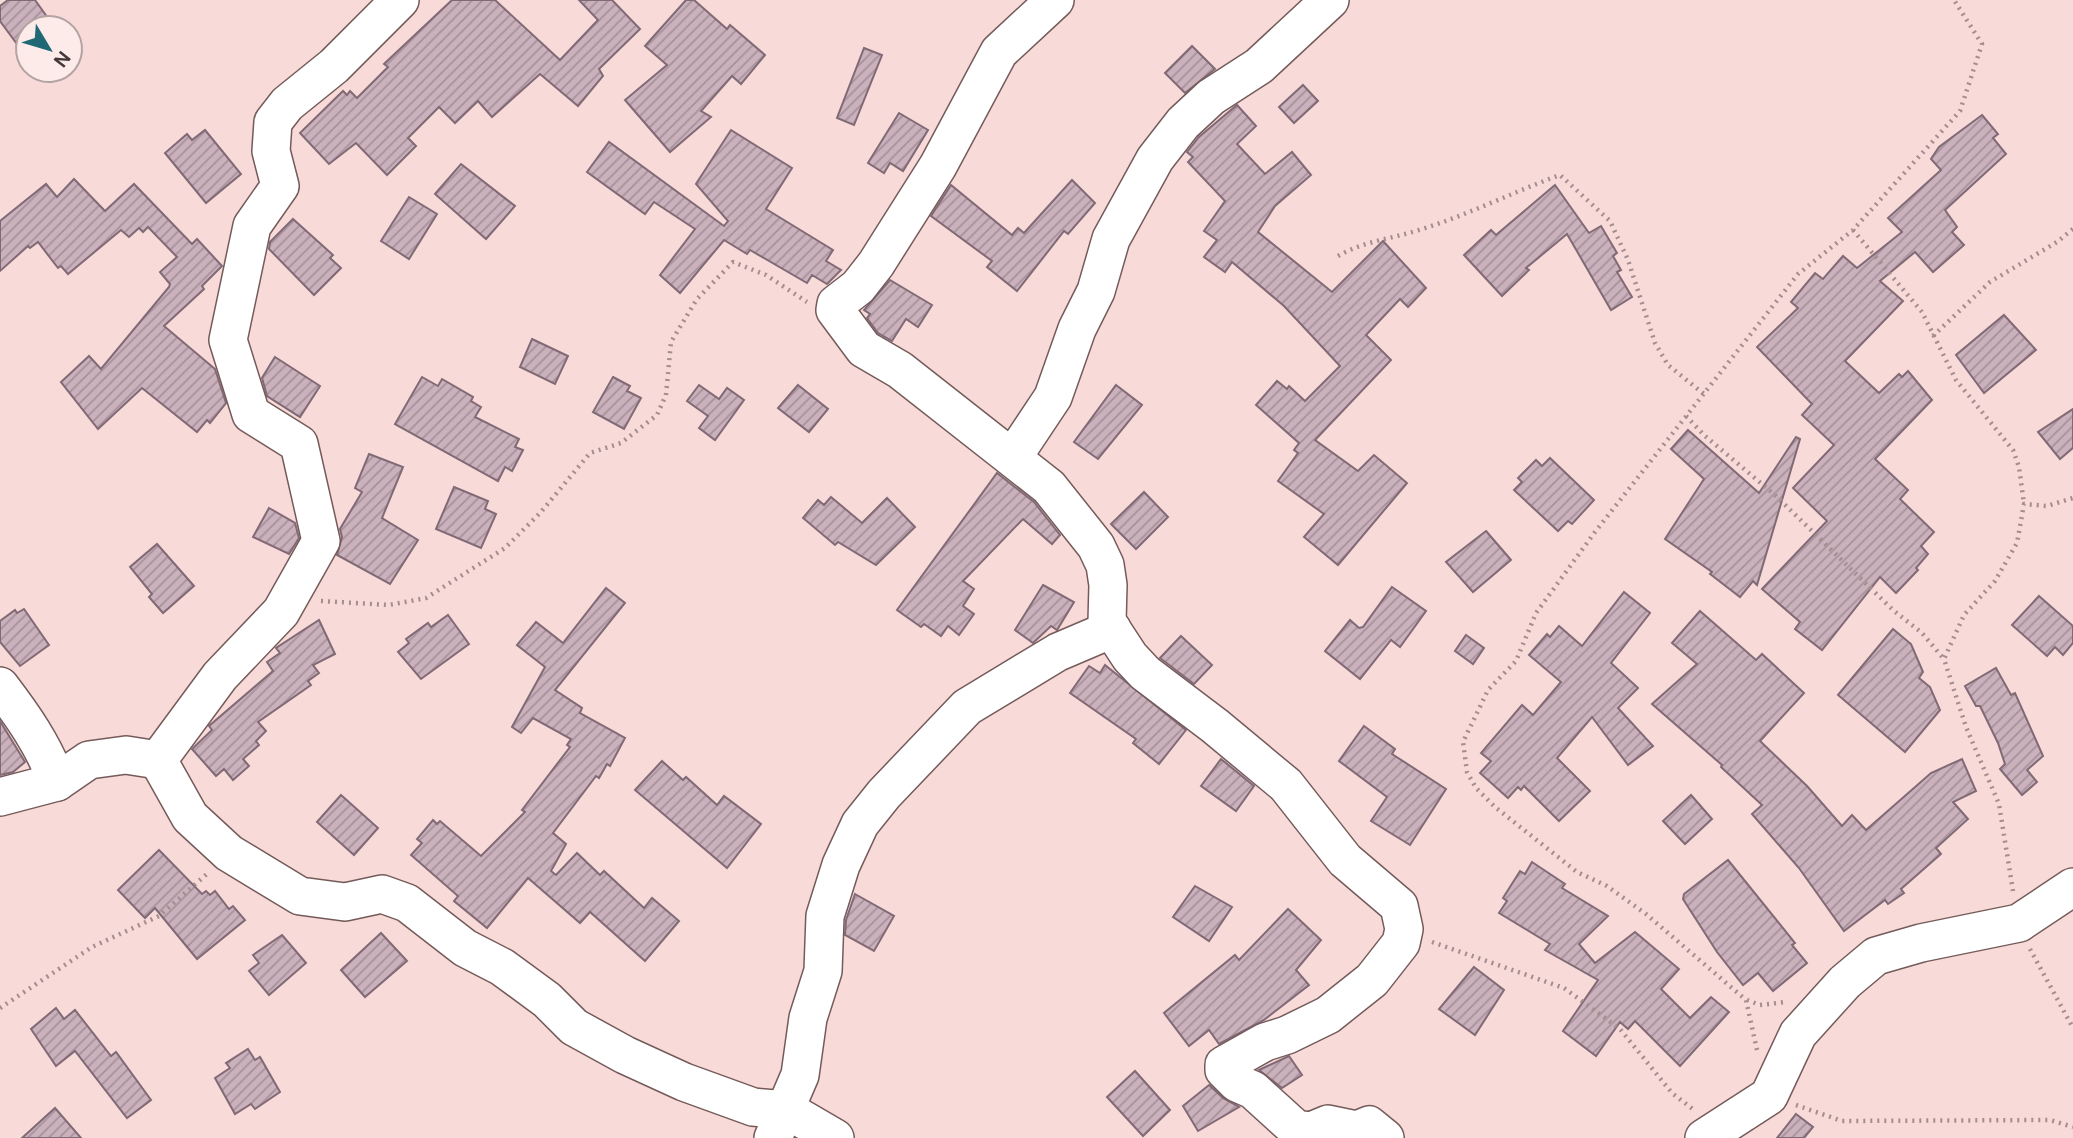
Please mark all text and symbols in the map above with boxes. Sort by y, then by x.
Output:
north arrow [14,14,84,84]
text: N [48,46,76,72]

